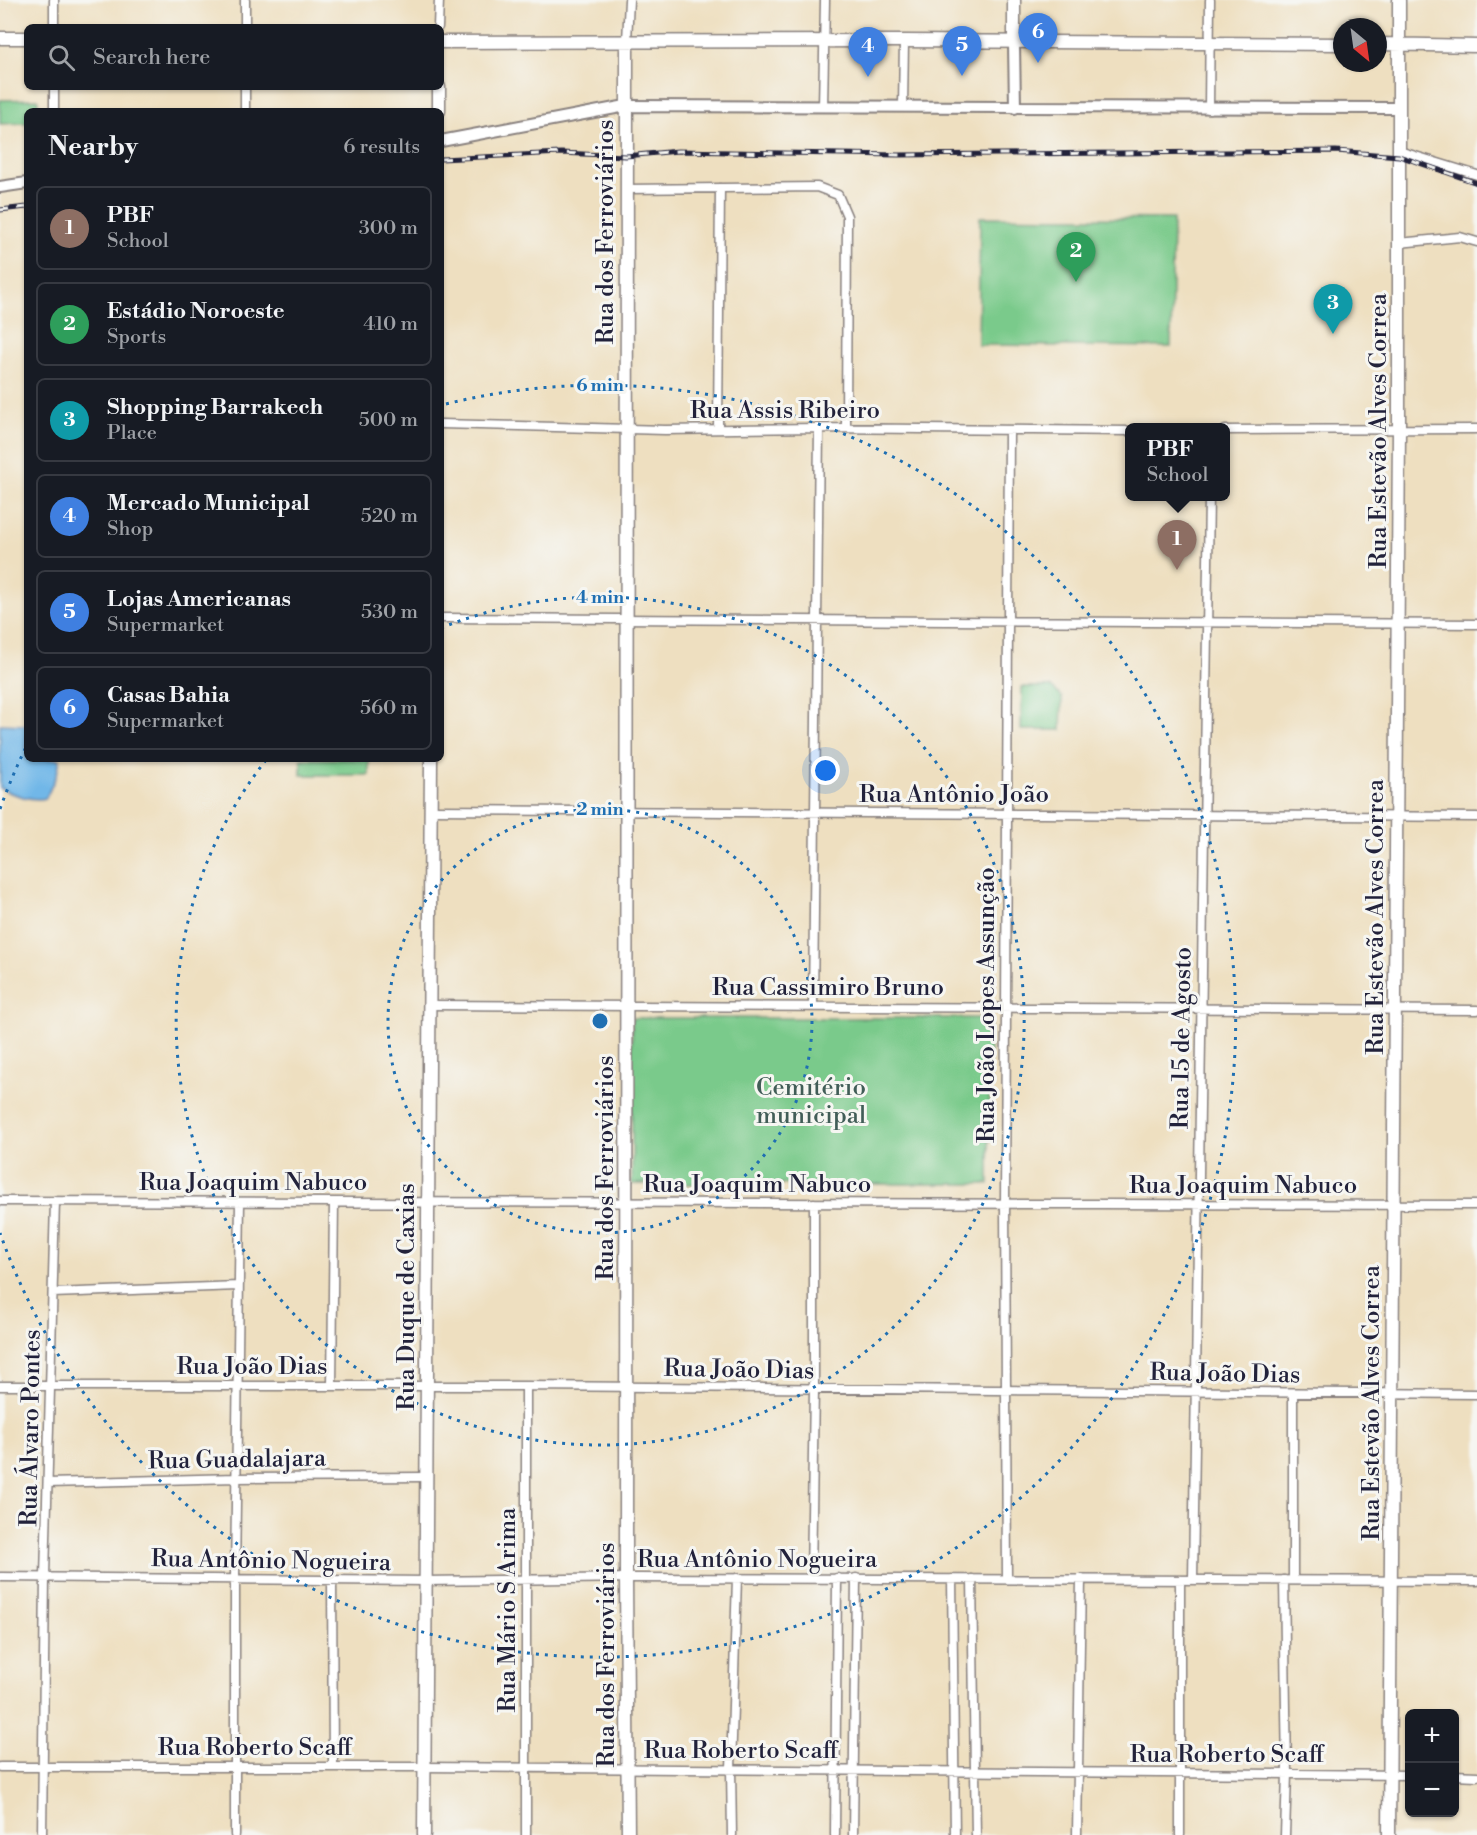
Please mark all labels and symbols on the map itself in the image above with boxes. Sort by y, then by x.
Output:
pin: 6 [1018,14,1058,63]
north arrow [1333,18,1387,72]
pin: 5 [942,26,982,76]
pin: 4 [848,28,888,77]
street label: Rua dos Ferroviários [591,120,621,344]
pin: 2 [1056,232,1096,282]
pin: 3 [1314,284,1352,334]
street label: Rua Estevão Alves Correa [1364,292,1394,569]
text: 6 min [576,374,624,397]
street label: Rua Assis Ribeiro [690,396,880,426]
pin: 1 [1158,520,1196,570]
text: 4 min [576,586,624,609]
your location [811,756,840,785]
street label: Rua Estevão Alves Correa [1361,778,1391,1055]
street label: Rua Antônio João [859,780,1049,810]
text: 2 min [576,798,624,821]
street label: Rua João Lopes Assunção [972,867,1002,1143]
street label: Rua 15 de Agosto [1165,947,1199,1129]
street label: Rua Cassimiro Bruno [712,973,944,1003]
centre of rings [590,1011,610,1031]
street label: Rua dos Ferroviários [591,1056,621,1280]
park label: Cemitério municipal [756,1073,866,1131]
street label: Rua Joaquim Nabuco [139,1168,367,1198]
street label: Rua Joaquim Nabuco [643,1170,871,1200]
street label: Rua Joaquim Nabuco [1129,1171,1357,1201]
street label: Rua Duque de Caxias [392,1183,422,1411]
street label: Rua Estevão Alves Correa [1357,1264,1387,1541]
street label: Rua Álvaro Pontes [13,1329,48,1527]
street label: Rua João Dias [177,1352,327,1382]
street label: Rua João Dias [663,1354,815,1386]
street label: Rua João Dias [1149,1358,1301,1390]
street label: Rua Guadalajara [148,1443,327,1477]
street label: Rua Mário S Arima [493,1507,523,1713]
street label: Rua dos Ferroviários [592,1543,622,1767]
street label: Rua Antônio Nogueira [151,1544,392,1578]
street label: Rua Antônio Nogueira [637,1545,878,1575]
street label: Rua Roberto Scaff [158,1733,354,1763]
street label: Rua Roberto Scaff [644,1736,840,1766]
street label: Rua Roberto Scaff [1130,1740,1326,1770]

